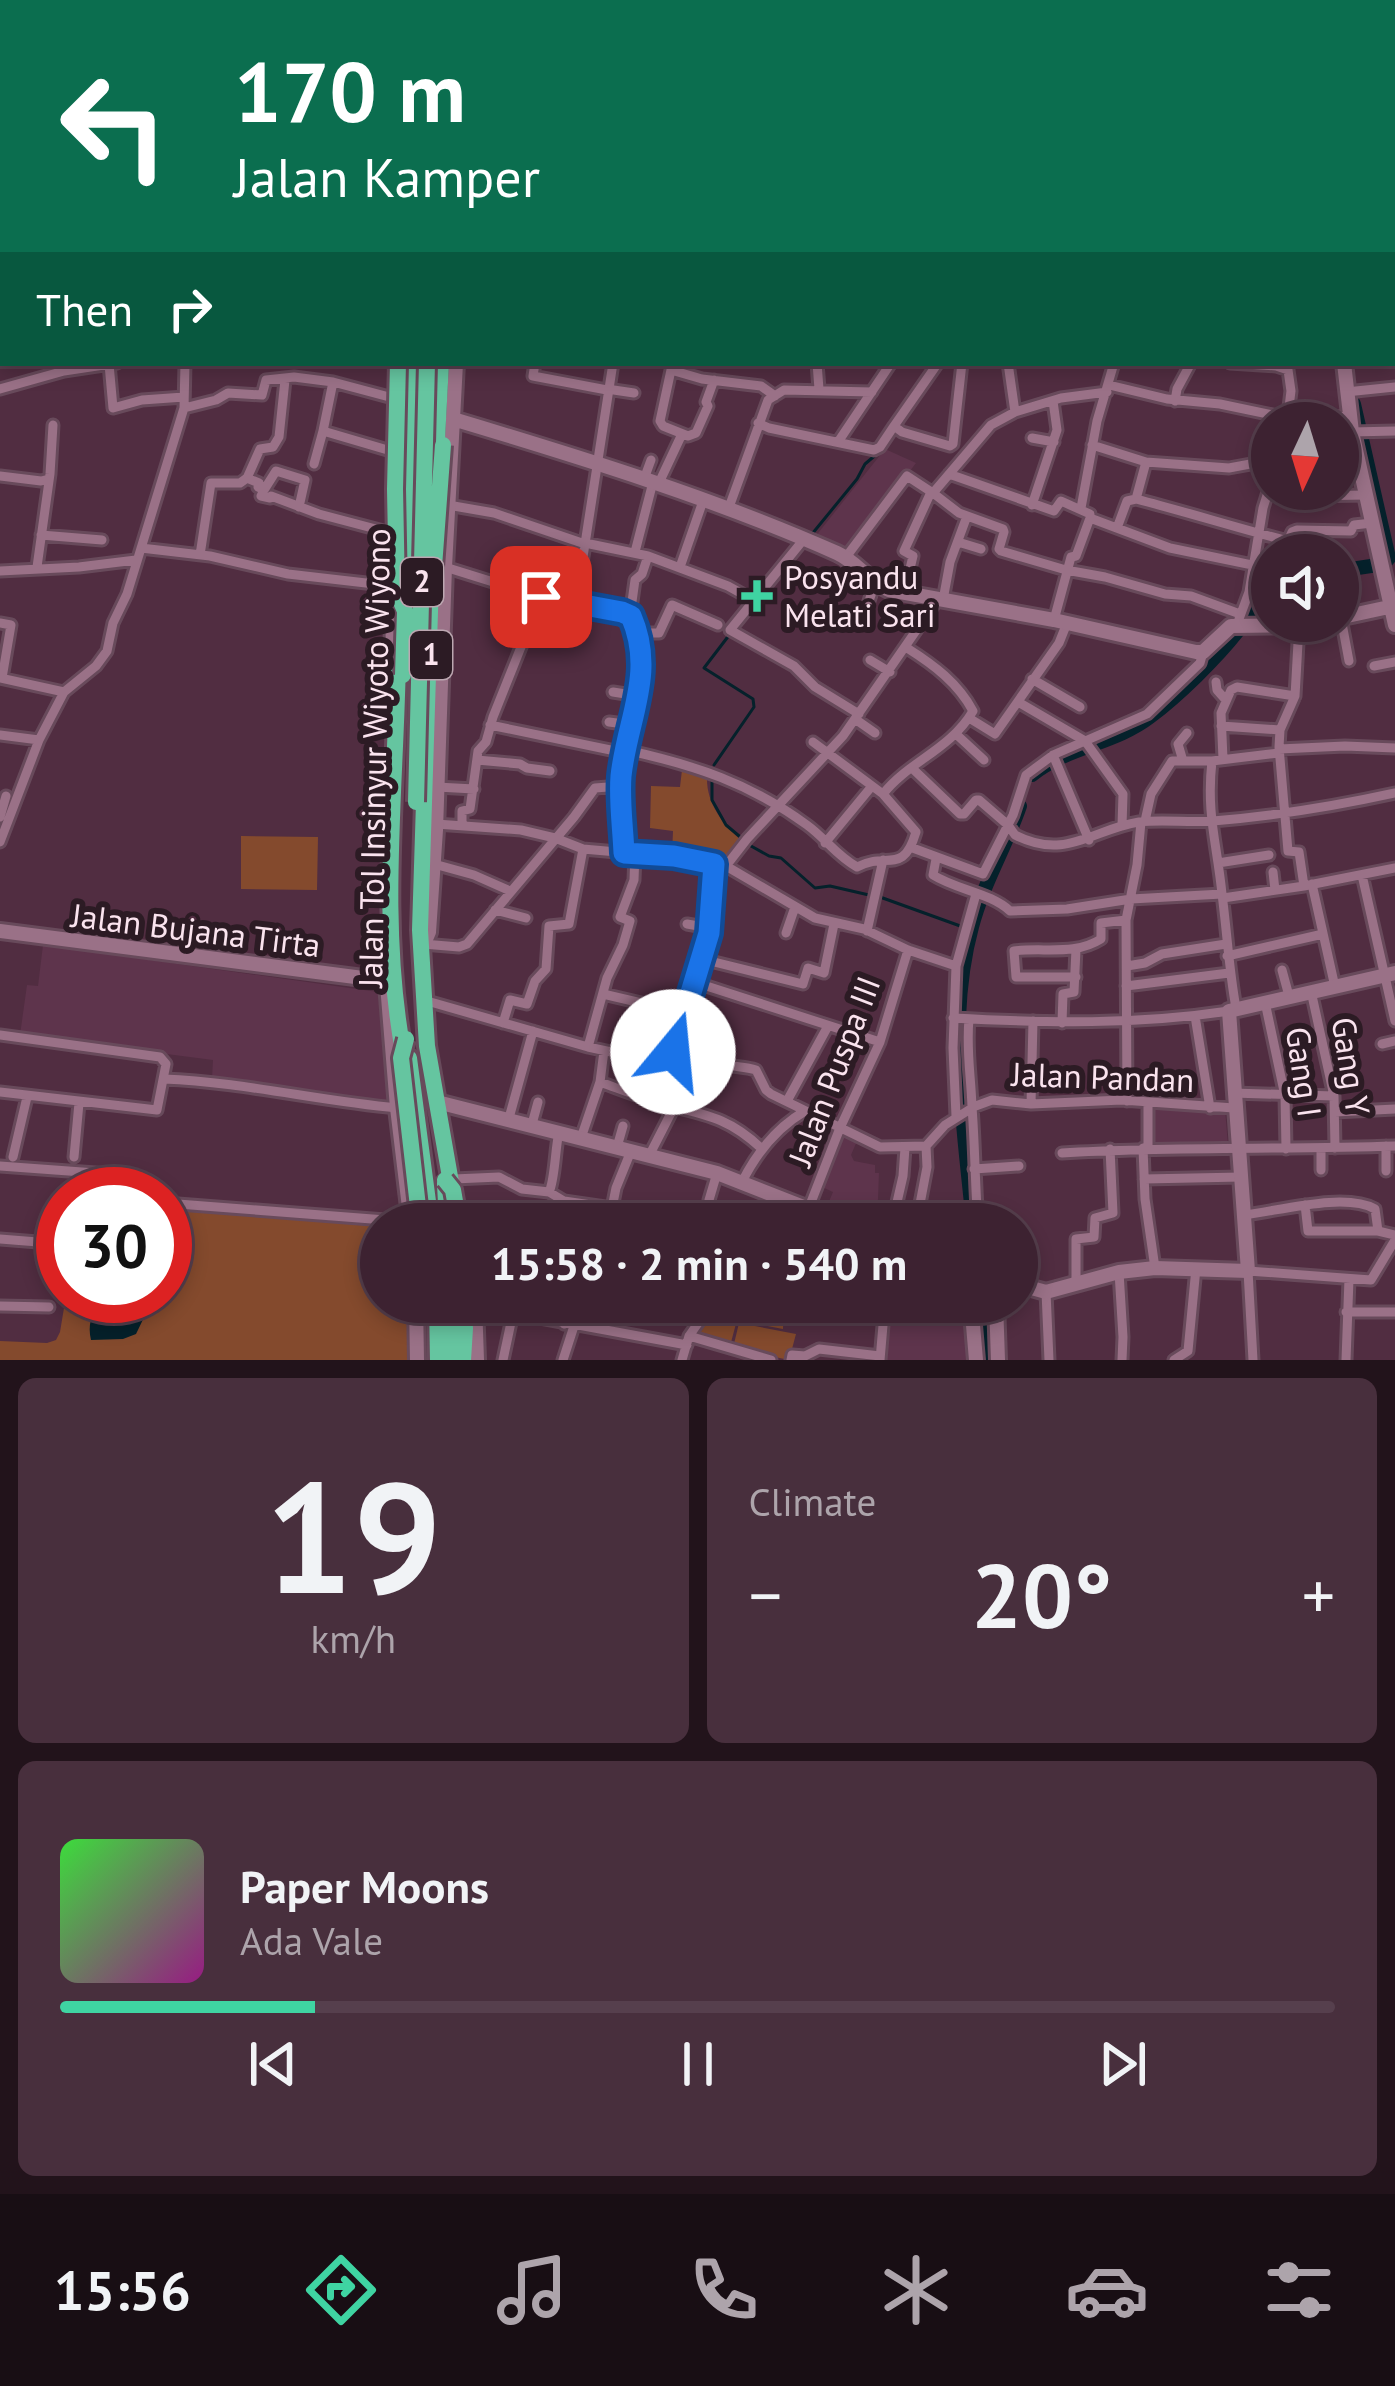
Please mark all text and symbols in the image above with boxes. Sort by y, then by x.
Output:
text: 170 m [234,36,466,145]
icon: left [36,48,192,204]
text: Jalan Kamper [234,142,540,212]
icon: right [157,276,223,342]
text: Then [36,280,133,338]
north arrow [1251,402,1359,510]
map controls [1251,402,1359,642]
street label: Jalan Tol Insinyur Wiyoto Wiyono [348,528,399,990]
button: sound [1251,534,1359,642]
pin [490,546,592,648]
place label: Posyandu Melati Sari [784,555,936,636]
road number: 2 [401,558,443,606]
icon: arrive [508,564,574,630]
marker: Posyandu Melati Sari [741,580,773,612]
road number: 1 [410,631,452,679]
street label: Jalan Bujana Tirta [67,893,323,966]
street label: Jalan Puspa III [777,970,889,1174]
position arrow [610,989,736,1115]
street label: Gang Y [1323,1014,1381,1119]
street label: Gang I [1277,1024,1332,1120]
street label: Jalan Pandan [1009,1052,1195,1101]
speed limit sign: 30 [36,1167,192,1323]
text: 15:58 · 2 min · 540 m [491,1234,907,1292]
text: 19 [265,1434,442,1636]
text: Climate [749,1476,876,1527]
text: 20° [971,1536,1112,1653]
text: − [749,1552,782,1637]
text: + [1302,1552,1335,1637]
text: km/h [311,1613,396,1664]
text: Paper Moons [240,1857,489,1915]
text: Ada Vale [240,1915,383,1966]
icon: previous [240,2031,306,2097]
icon: pause [665,2031,731,2097]
icon: next [1090,2031,1156,2097]
icon: directions [299,2248,383,2332]
icon: music [490,2248,574,2332]
icon: phone [682,2248,766,2332]
icon: climate [874,2248,958,2332]
icon: car [1065,2248,1149,2332]
icon: filters [1257,2248,1341,2332]
text: 15:56 [54,2255,191,2325]

